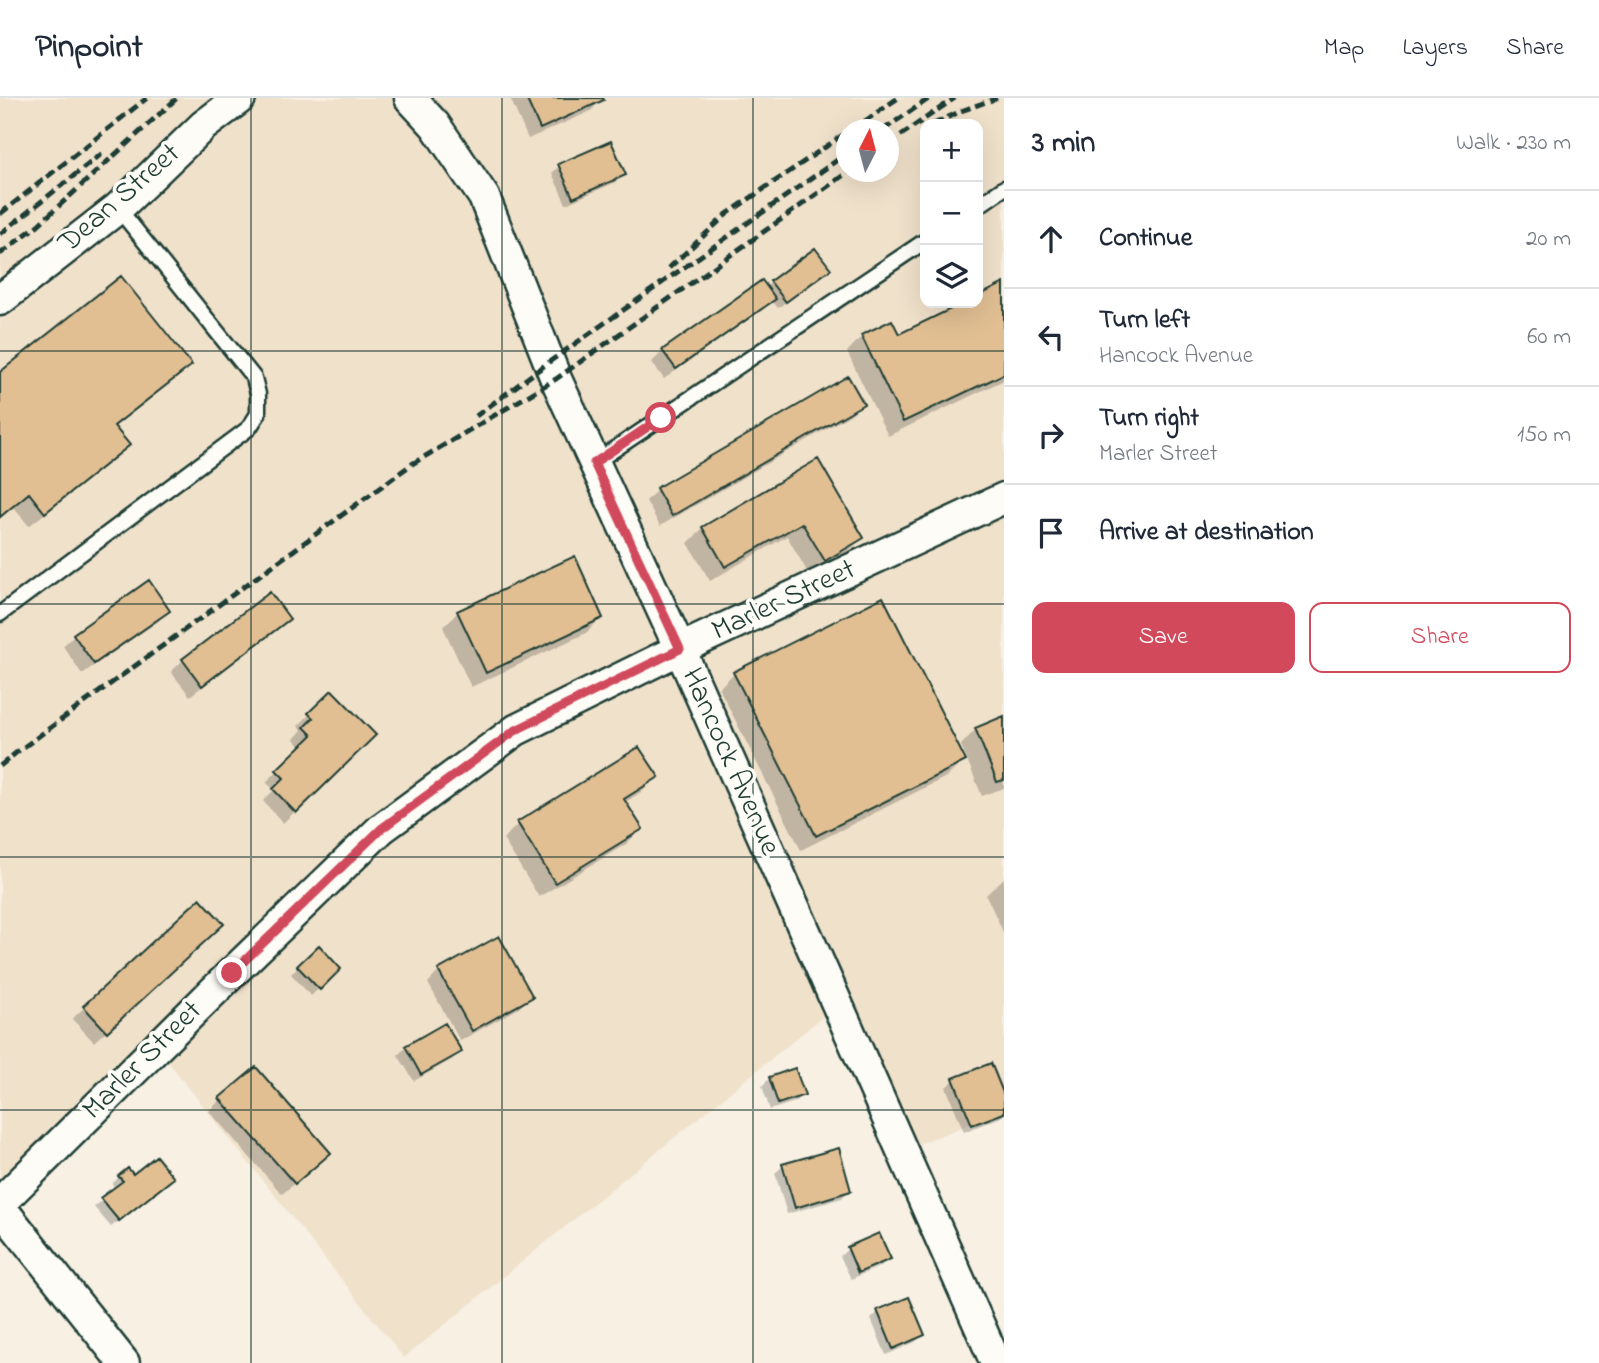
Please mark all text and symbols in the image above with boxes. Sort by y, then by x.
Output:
text: Pinpoint [35,24,143,72]
text: Map [1324,31,1364,66]
text: Layers [1402,31,1468,66]
text: Share [1506,31,1564,66]
north arrow [836,119,899,182]
map controls [920,119,983,308]
button: + [920,119,983,182]
text: 3 min [1032,122,1095,166]
text: Walk · 230 m [1456,127,1571,160]
street label: Dean Street [48,133,191,265]
button: − [920,182,983,245]
icon: ahead [1032,220,1070,258]
text: Continue [1099,220,1192,258]
text: 20 m [1526,223,1571,256]
button: layers [920,245,983,308]
text: Turn left [1099,302,1190,340]
icon: left [1032,318,1070,356]
text: 60 m [1527,321,1571,354]
text: Hancock Avenue [1099,340,1253,373]
text: Turn right [1099,400,1199,438]
route start [645,402,676,433]
icon: right [1032,416,1070,454]
text: 150 m [1517,419,1571,452]
text: Marler Street [1099,438,1218,471]
icon: arrive [1032,514,1070,552]
text: Arrive at destination [1099,514,1314,552]
street label: Marler Street [705,548,863,654]
button: Save [1032,602,1295,673]
button: Share [1309,602,1571,673]
street label: Hancock Avenue [669,661,791,863]
route end [216,957,247,988]
street label: Marler Street [73,991,213,1131]

